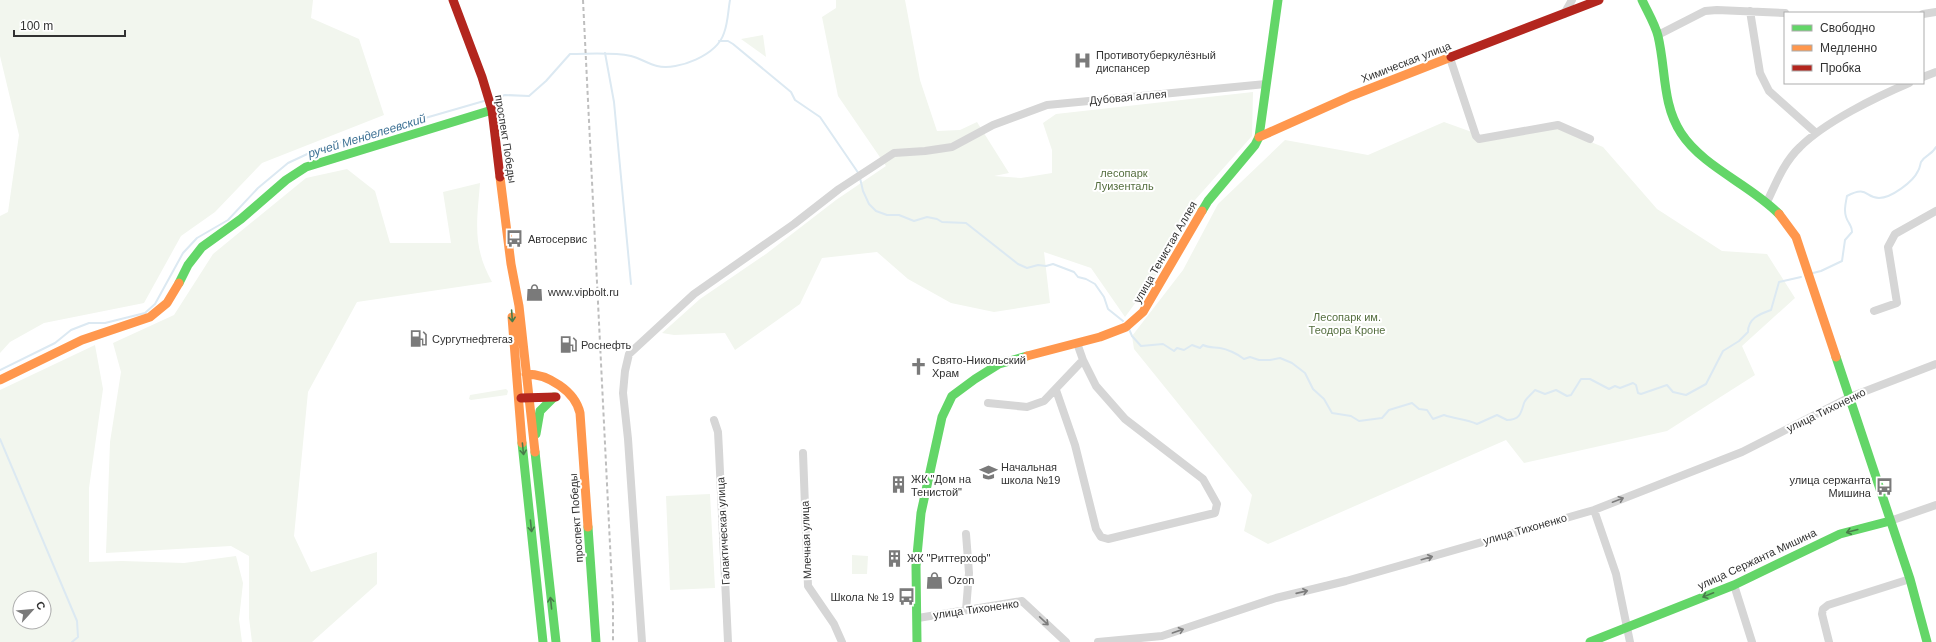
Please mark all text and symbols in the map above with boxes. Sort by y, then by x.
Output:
scale bar [14,12,125,38]
legend [1784,12,1924,84]
text: 100 m [20,19,53,33]
text: Свободно [1820,21,1875,35]
street label: Химическая улица [1360,39,1453,85]
text: Медленно [1820,41,1877,55]
place label: Противотуберкулёзный диспансер [1096,49,1216,74]
hospital icon: Противотуберкулёзный диспансер [1073,51,1093,71]
text: Пробка [1820,61,1861,75]
street label: Дубовая аллея [1089,88,1167,106]
street label: проспект Победы [493,94,519,184]
water label: ручей Менделеевский [305,111,428,161]
park label: лесопарк Луизенталь [1094,167,1154,192]
street label: улица Тенистая Аллея [1131,199,1199,305]
bus stop icon: Автосервис [505,229,525,249]
place label: Автосервис [528,233,588,245]
shop icon: www.vipbolt.ru [525,282,545,302]
place label: www.vipbolt.ru [547,286,619,298]
one-way arrow [508,309,516,322]
park label: Лесопарк им. Теодора Кроне [1309,311,1385,336]
fuel station icon: Сургутнефтегаз [409,329,429,349]
place label: Сургутнефтегаз [432,333,513,345]
fuel station icon: Роснефть [558,335,578,355]
place label: Роснефть [581,339,632,351]
place label: Свято-Никольский Храм [932,354,1026,379]
church icon: Свято-Никольский Храм [909,356,929,376]
street label: улица Тихоненко [1784,386,1868,434]
one-way arrow [519,442,526,455]
place label: Начальная школа №19 [1001,461,1060,486]
school or university icon: Начальная школа №19 [978,463,998,483]
street label: проспект Победы [567,473,585,563]
place label: ЖК "Дом на Тенистой" [911,473,972,498]
place label: улица cержанта Мишина [1789,474,1872,499]
building icon: ЖК "Дом на Тенистой" [888,475,908,495]
street label: Галактическая улица [714,476,732,585]
bus stop icon: улица cержанта Мишина [1874,476,1894,496]
one-way arrow [1612,496,1624,504]
street label: Млечная улица [799,500,813,579]
street label: улица Тихоненко [1482,511,1568,547]
one-way arrow [527,519,534,532]
street label: улица Сержанта Мишина [1696,526,1819,592]
one-way arrow [1846,528,1859,535]
building icon: ЖК "Риттерхоф" [884,548,904,568]
place label: ЖК "Риттерхоф" [907,552,991,564]
one-way arrow [1420,554,1433,561]
shop icon: Ozon [925,570,945,590]
place label: Ozon [948,574,974,586]
bus stop icon: Школа № 19 [897,587,917,607]
one-way arrow [1295,587,1308,595]
north arrow [12,590,52,630]
place label: Школа № 19 [830,591,894,603]
one-way arrow [1703,592,1715,600]
one-way arrow [547,597,554,610]
street label: улица Тихоненко [932,597,1020,621]
text: С [34,599,48,612]
one-way arrow [1039,616,1049,626]
one-way arrow [1171,627,1184,634]

